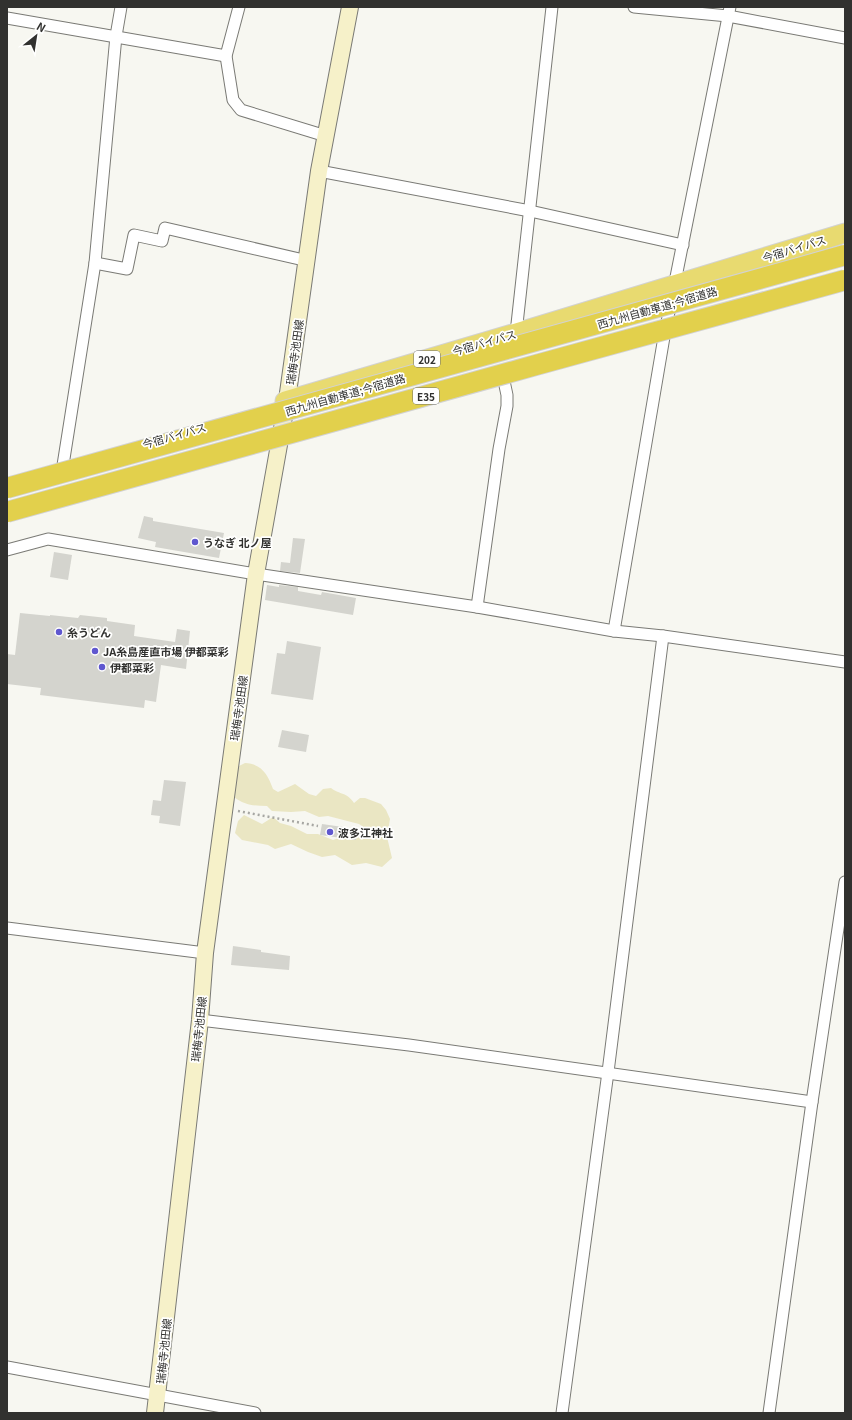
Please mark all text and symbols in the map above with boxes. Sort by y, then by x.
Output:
north arrow [16,16,56,56]
text: N [34,17,49,35]
street label: 今宿バイパス [760,231,828,265]
street label: 西九州自動車道;今宿道路 [595,282,719,332]
street label: 瑞梅寺池田線 [281,318,307,386]
street label: 今宿バイパス [450,325,518,359]
road number: 202 [414,351,440,367]
street label: 西九州自動車道;今宿道路 [283,369,407,419]
road number: E35 [413,388,439,404]
street label: 今宿バイパス [140,418,208,452]
place label: うなぎ 北ノ屋 [203,534,272,550]
marker: うなぎ 北ノ屋 [190,537,200,547]
place label: 糸うどん [67,624,111,640]
marker: 糸うどん [54,627,64,637]
place label: JA糸島産直市場 伊都菜彩 [103,643,229,659]
marker: JA糸島産直市場 伊都菜彩 [90,646,100,656]
place label: 伊都菜彩 [110,659,154,675]
marker: 伊都菜彩 [97,662,107,672]
street label: 瑞梅寺池田線 [225,674,251,742]
place label: 波多江神社 [338,824,393,840]
marker: 波多江神社 [325,827,335,837]
street label: 瑞梅寺池田線 [187,995,209,1063]
street label: 瑞梅寺池田線 [152,1317,174,1385]

